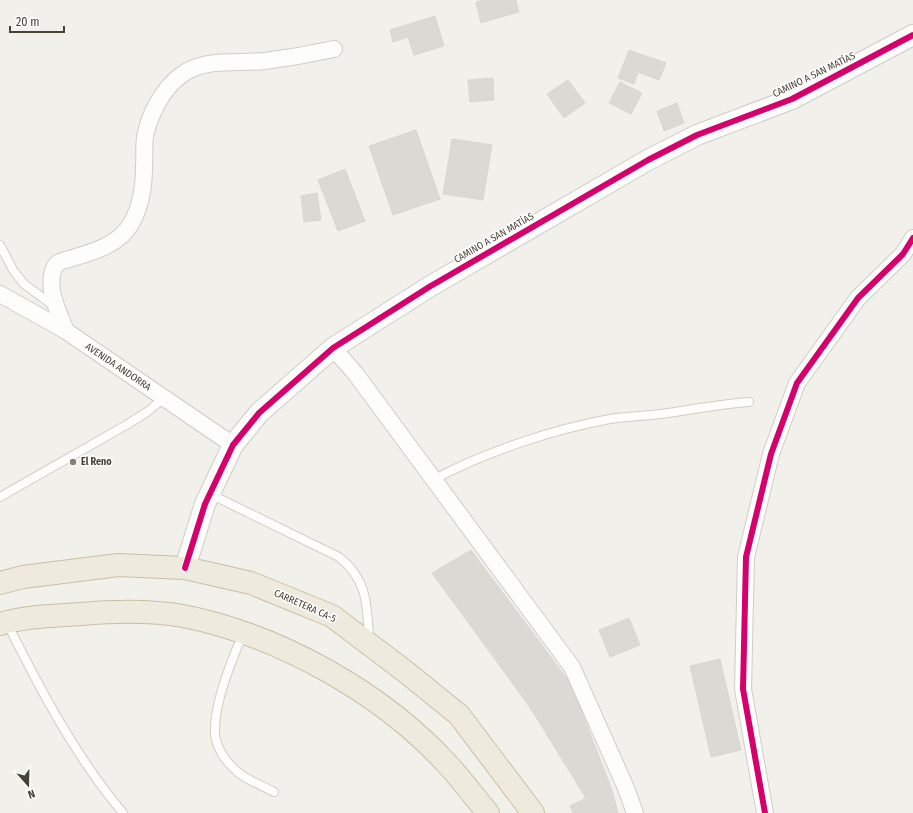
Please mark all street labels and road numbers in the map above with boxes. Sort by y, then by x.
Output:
street label: CAMINO A SAN MATÍAS [770,48,857,100]
street label: CAMINO A SAN MATÍAS [451,208,536,266]
street label: AVENIDA ANDORRA [83,341,154,394]
street label: CARRETERA CA-5 [272,587,338,625]

